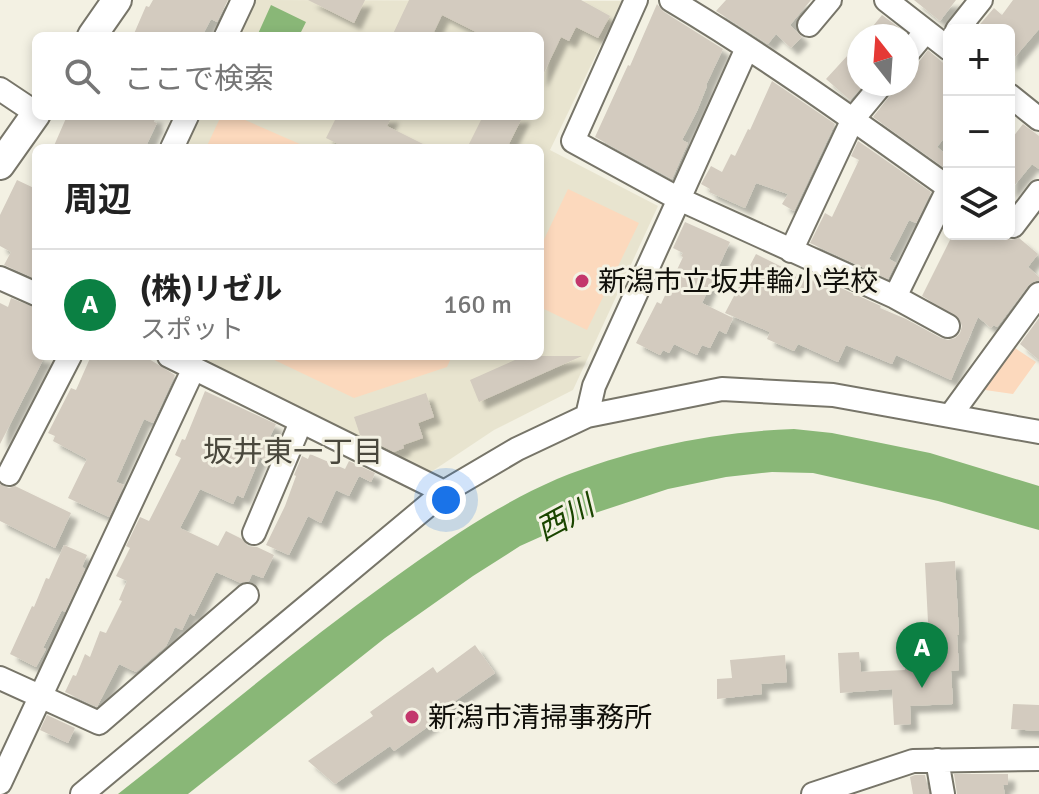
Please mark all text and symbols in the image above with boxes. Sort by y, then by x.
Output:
north arrow [847,24,919,96]
map controls [943,24,1015,240]
button: + [943,24,1015,96]
search box [32,32,544,120]
icon: search [60,54,104,98]
text: ここで検索 [124,61,274,98]
button: − [943,96,1015,168]
button: layers [943,168,1015,240]
text: 周辺 [64,179,132,221]
place label: 新潟市立坂井輪小学校 [598,265,878,299]
text: (株)リゼル [140,271,283,308]
marker: 新潟市立坂井輪小学校 [573,272,591,290]
text: A [82,289,98,321]
text: 160 m [443,289,512,321]
text: スポット [140,314,244,346]
district label: 坂井東一丁目 [203,434,383,471]
your location [426,480,466,520]
water label: 西川 [530,487,603,549]
pin: A [896,622,948,688]
place label: 新潟市清掃事務所 [428,701,652,735]
marker: 新潟市清掃事務所 [403,708,421,726]

